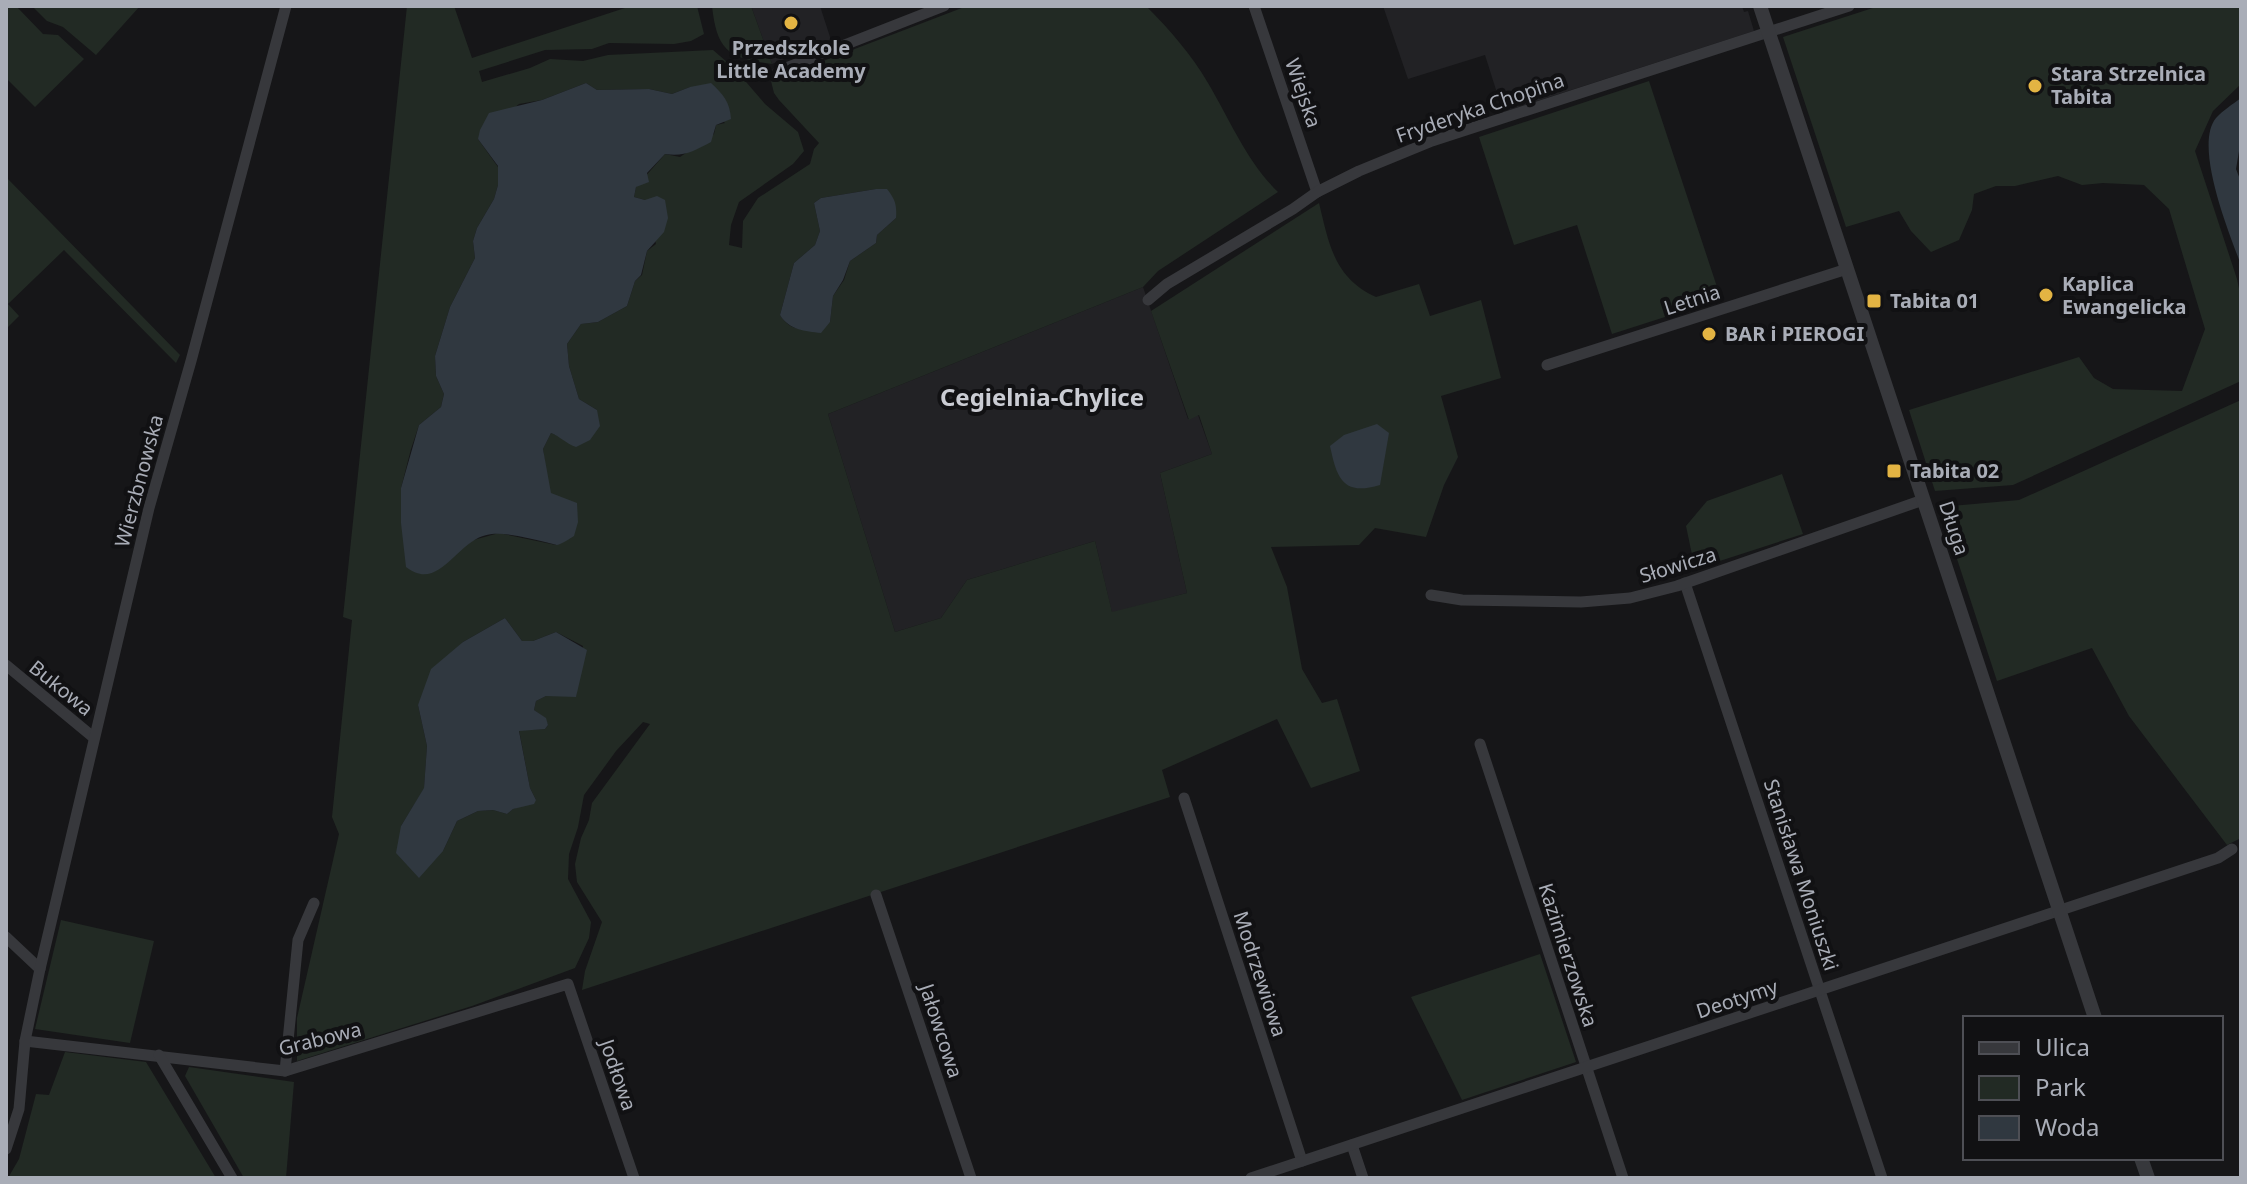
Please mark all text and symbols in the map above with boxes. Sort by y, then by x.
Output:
marker: Przedszkole Little Academy [782,14,800,32]
place label: Przedszkole Little Academy [716,34,866,84]
street label: Wiejska [1279,55,1328,131]
place label: Stara Strzelnica Tabita [2051,60,2206,110]
street label: Fryderyka Chopina [1392,66,1567,149]
marker: Stara Strzelnica Tabita [2026,77,2044,95]
place label: Kaplica Ewangelicka [2062,270,2187,320]
street label: Letnia [1660,278,1723,321]
marker: Kaplica Ewangelicka [2037,286,2055,304]
place label: Tabita 01 [1890,287,1979,314]
marker: Tabita 01 [1865,292,1883,310]
place label: BAR i PIEROGI [1725,320,1864,347]
marker: BAR i PIEROGI [1700,325,1718,343]
district label: Cegielnia-Chylice [940,380,1144,413]
street label: Wierzbnowska [108,412,169,550]
place label: Tabita 02 [1910,457,1999,484]
marker: Tabita 02 [1885,462,1903,480]
street label: Długa [1933,497,1976,558]
street label: Słowicza [1636,540,1720,589]
street label: Bukowa [24,654,99,722]
street label: Stanisława Moniuszki [1758,776,1845,974]
street label: Kazimierzowska [1532,879,1604,1030]
street label: Modrzewiowa [1227,908,1293,1040]
street label: Deotymy [1693,972,1782,1024]
street label: Jałowcowa [913,978,969,1081]
street label: Grabowa [276,1015,364,1062]
legend [1963,1016,2223,1160]
text: Ulica [2035,1030,2090,1063]
street label: Jodłowa [593,1034,643,1114]
text: Park [2035,1070,2086,1103]
text: Woda [2035,1110,2100,1143]

